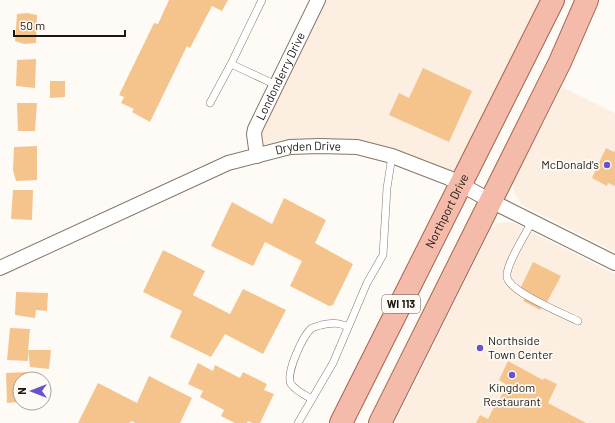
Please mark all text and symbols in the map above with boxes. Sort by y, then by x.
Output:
scale bar [14,12,125,38]
text: 50 m [20,18,45,32]
street label: Londonderry Drive [252,30,307,122]
street label: Dryden Drive [273,138,341,157]
place label: McDonald's [541,157,599,171]
marker: McDonald's [602,160,612,170]
street label: Northport Drive [422,171,471,250]
road number: WI 113 [382,295,420,313]
place label: Northside Town Center [488,333,554,361]
marker: Northside Town Center [475,343,485,353]
marker: Kingdom Restaurant [507,370,517,380]
north arrow [12,371,52,411]
place label: Kingdom Restaurant [483,380,541,408]
text: N [15,387,28,395]

